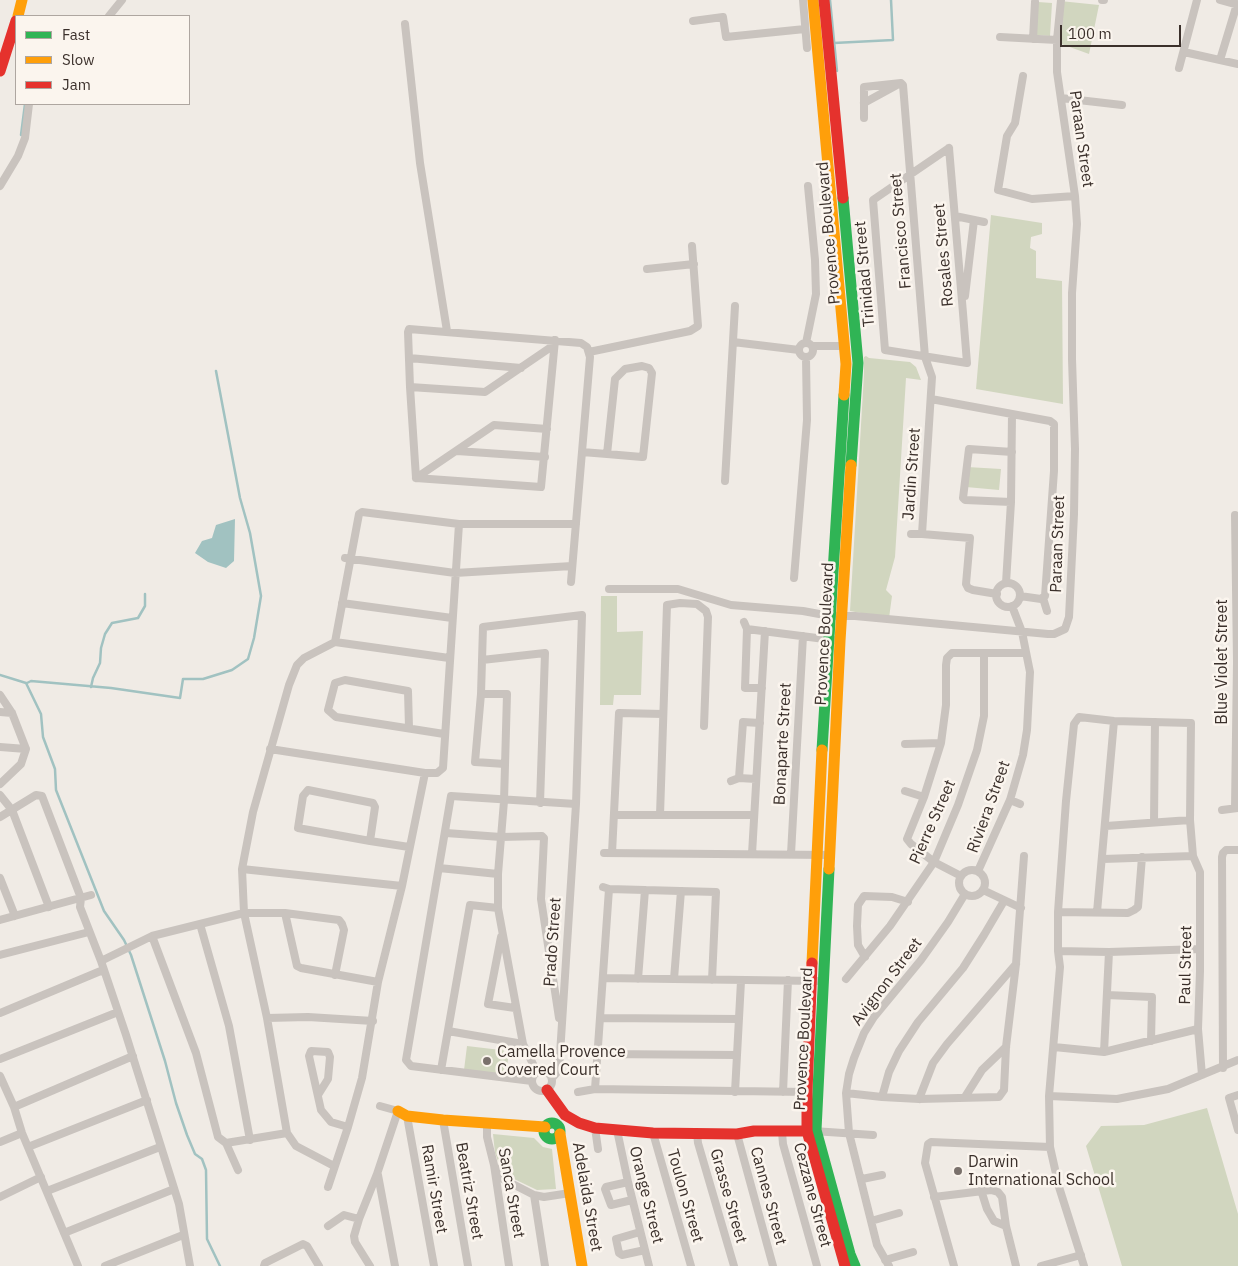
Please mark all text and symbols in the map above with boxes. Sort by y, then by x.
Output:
legend [15,15,190,105]
scale bar [1063,15,1184,47]
text: 100 m [1068,24,1112,43]
text: Fast [62,25,90,44]
text: Slow [62,50,95,69]
text: Jam [62,75,91,94]
street label: Paraan Street [1065,89,1097,189]
street label: Provence Boulevard [813,161,845,305]
street label: Francisco Street [886,172,916,290]
street label: Rosales Street [930,202,958,308]
street label: Trinidad Street [851,220,879,328]
street label: Jardin Street [899,427,925,521]
street label: Paraan Street [1047,495,1069,593]
street label: Provence Boulevard [812,562,838,706]
street label: Blue Violet Street [1212,599,1232,725]
street label: Bonaparte Street [770,682,796,806]
street label: Riviera Street [963,758,1015,856]
street label: Pierre Street [906,777,960,867]
street label: Prado Street [540,897,566,987]
street label: Paul Street [1176,925,1196,1005]
street label: Avignon Street [848,934,926,1030]
street label: Provence Boulevard [791,967,817,1111]
place label: Camella Provence Covered Court [497,1042,626,1080]
marker: Camella Provence Covered Court [481,1055,493,1067]
street label: Beatriz Street [451,1141,487,1241]
street label: Adelaida Street [568,1141,606,1253]
street label: Cezzane Street [789,1141,835,1249]
street label: Ramir Street [417,1143,451,1235]
street label: Orange Street [625,1144,667,1246]
street label: Cannes Street [746,1145,790,1247]
street label: Sanca Street [494,1146,528,1240]
street label: Toulon Street [663,1147,707,1245]
street label: Grasse Street [705,1147,751,1245]
place label: Darwin International School [968,1152,1114,1190]
marker: Darwin International School [952,1165,964,1177]

